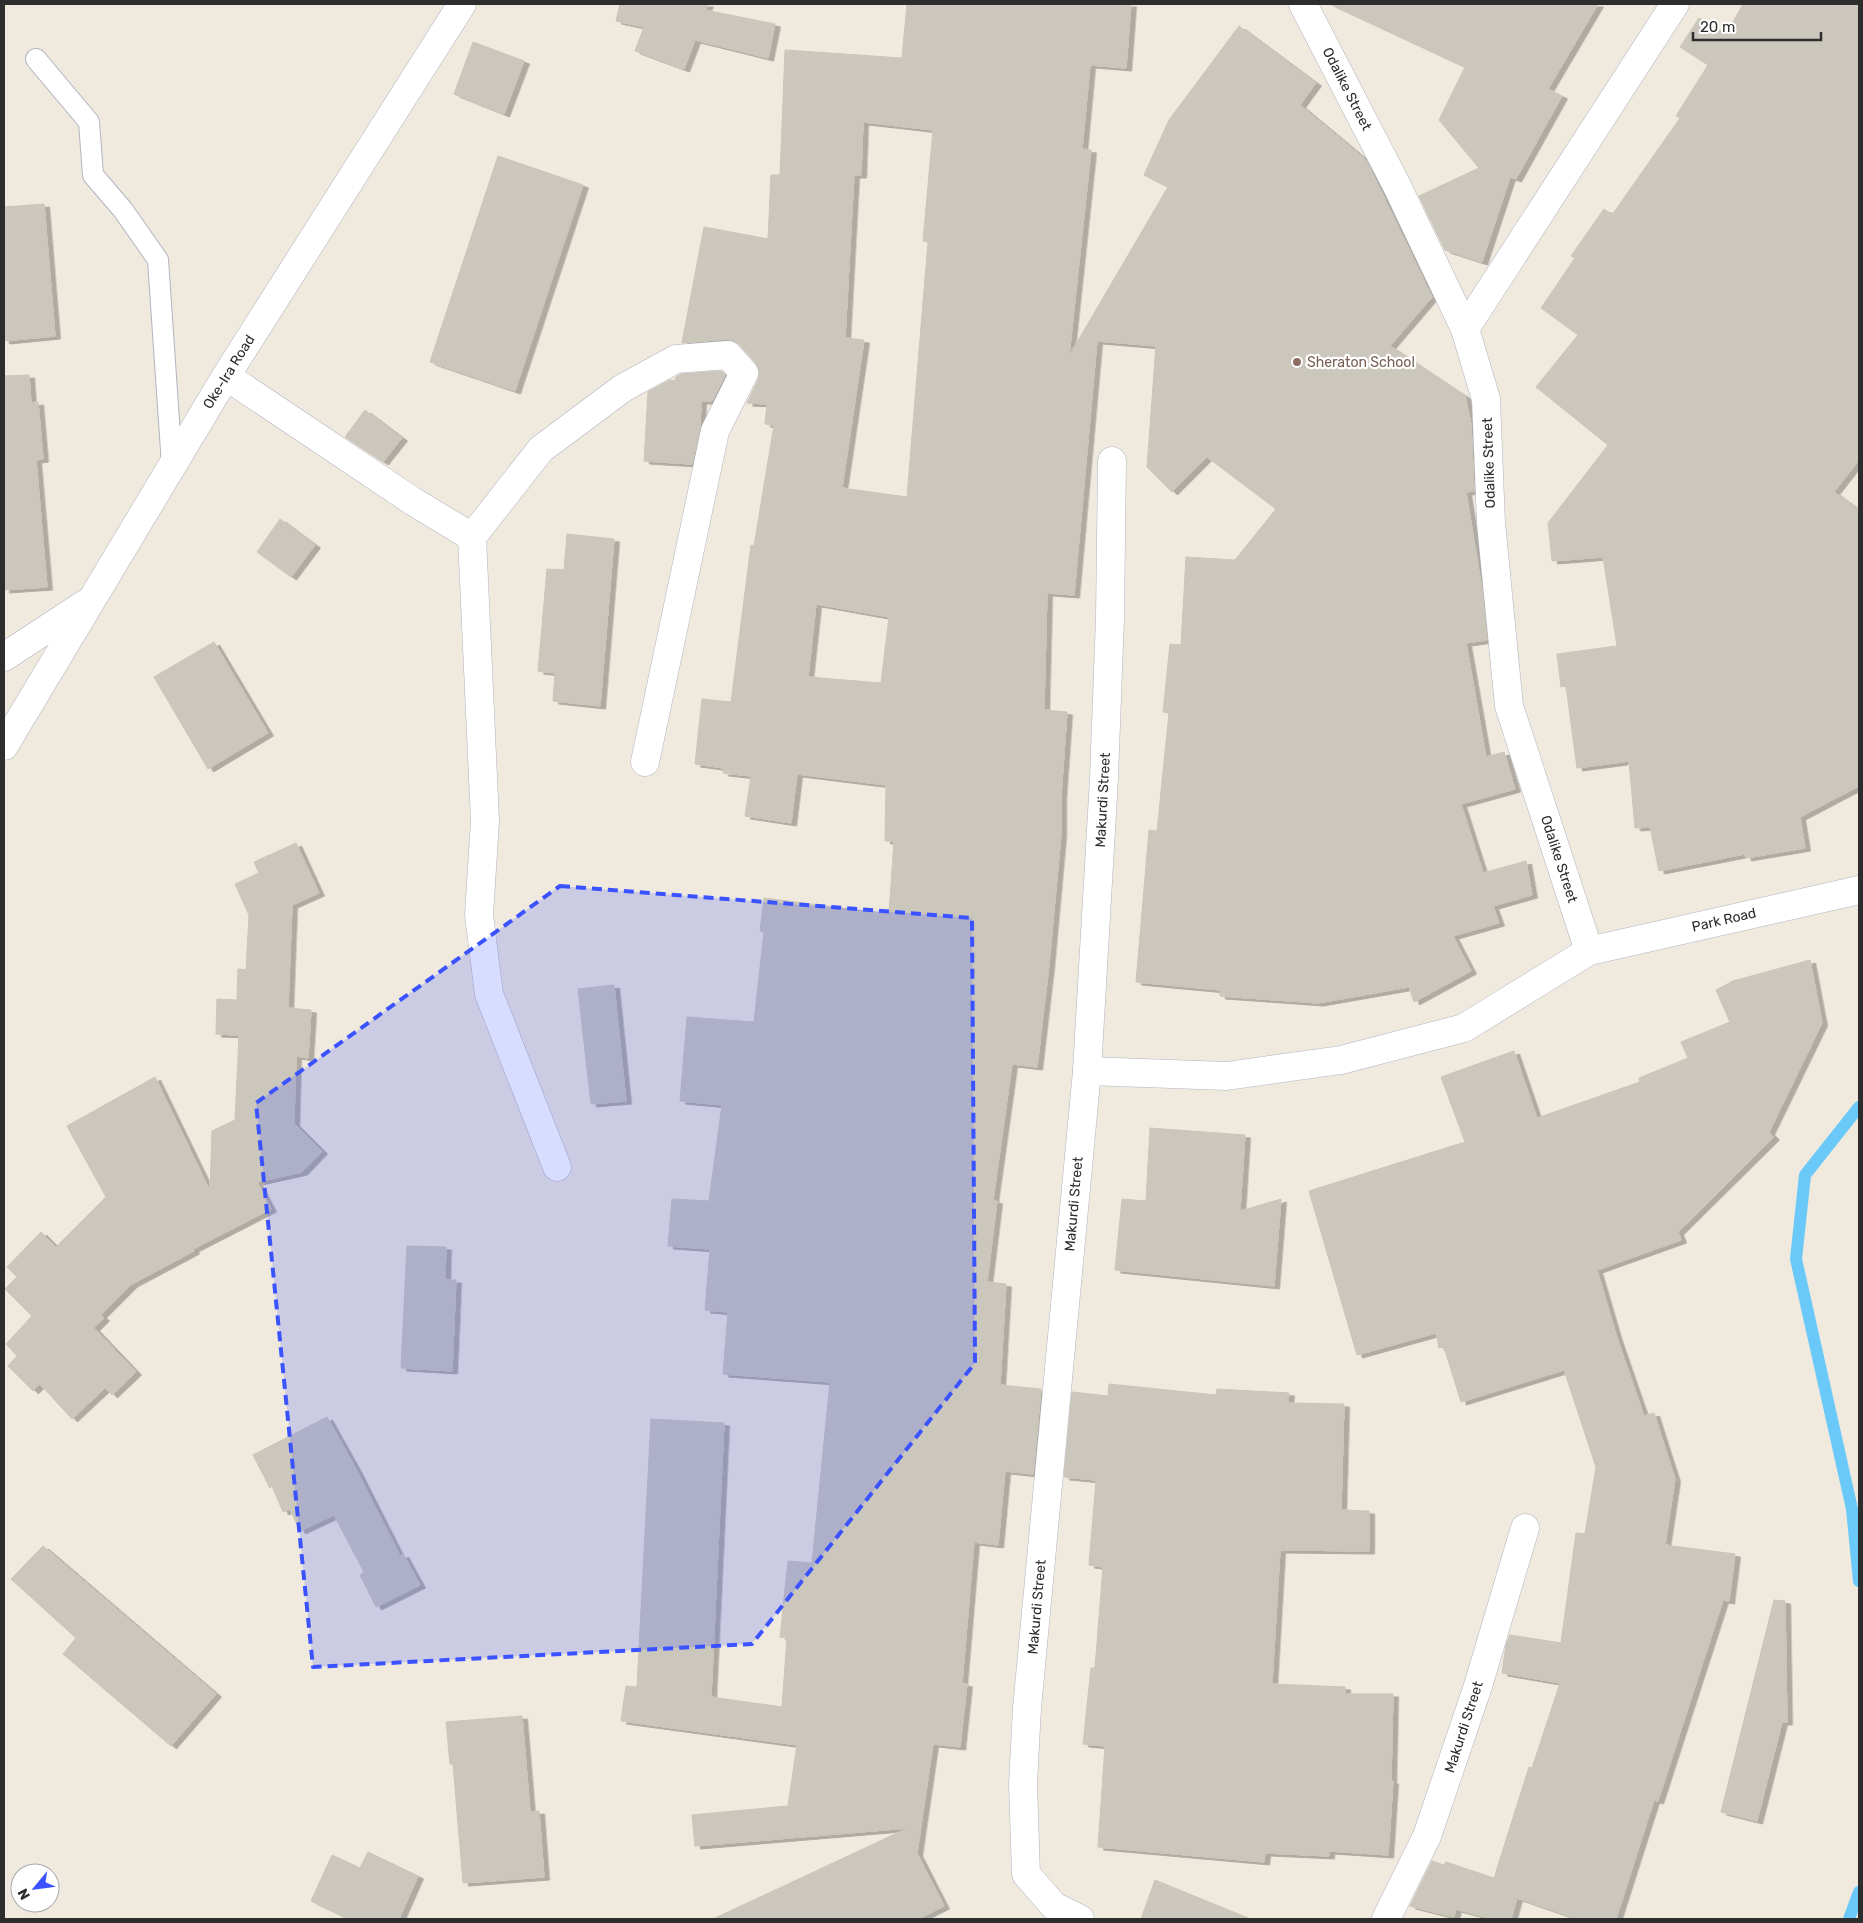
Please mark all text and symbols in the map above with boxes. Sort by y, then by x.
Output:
scale bar [1693,10,1820,42]
text: 20 m [1700,18,1735,36]
street label: Odalike Street [1319,45,1375,134]
street label: Oke-Ira Road [199,332,259,412]
place label: Sheraton School [1307,354,1415,371]
marker: Sheraton School [1291,356,1303,368]
street label: Odalike Street [1479,417,1499,509]
street label: Makurdi Street [1092,751,1114,848]
street label: Odalike Street [1537,813,1581,905]
street label: Park Road [1690,904,1758,936]
street label: Makurdi Street [1061,1155,1087,1252]
street label: Makurdi Street [1024,1558,1050,1655]
street label: Makurdi Street [1441,1679,1487,1775]
north arrow [10,1863,60,1913]
text: N [14,1886,34,1903]

